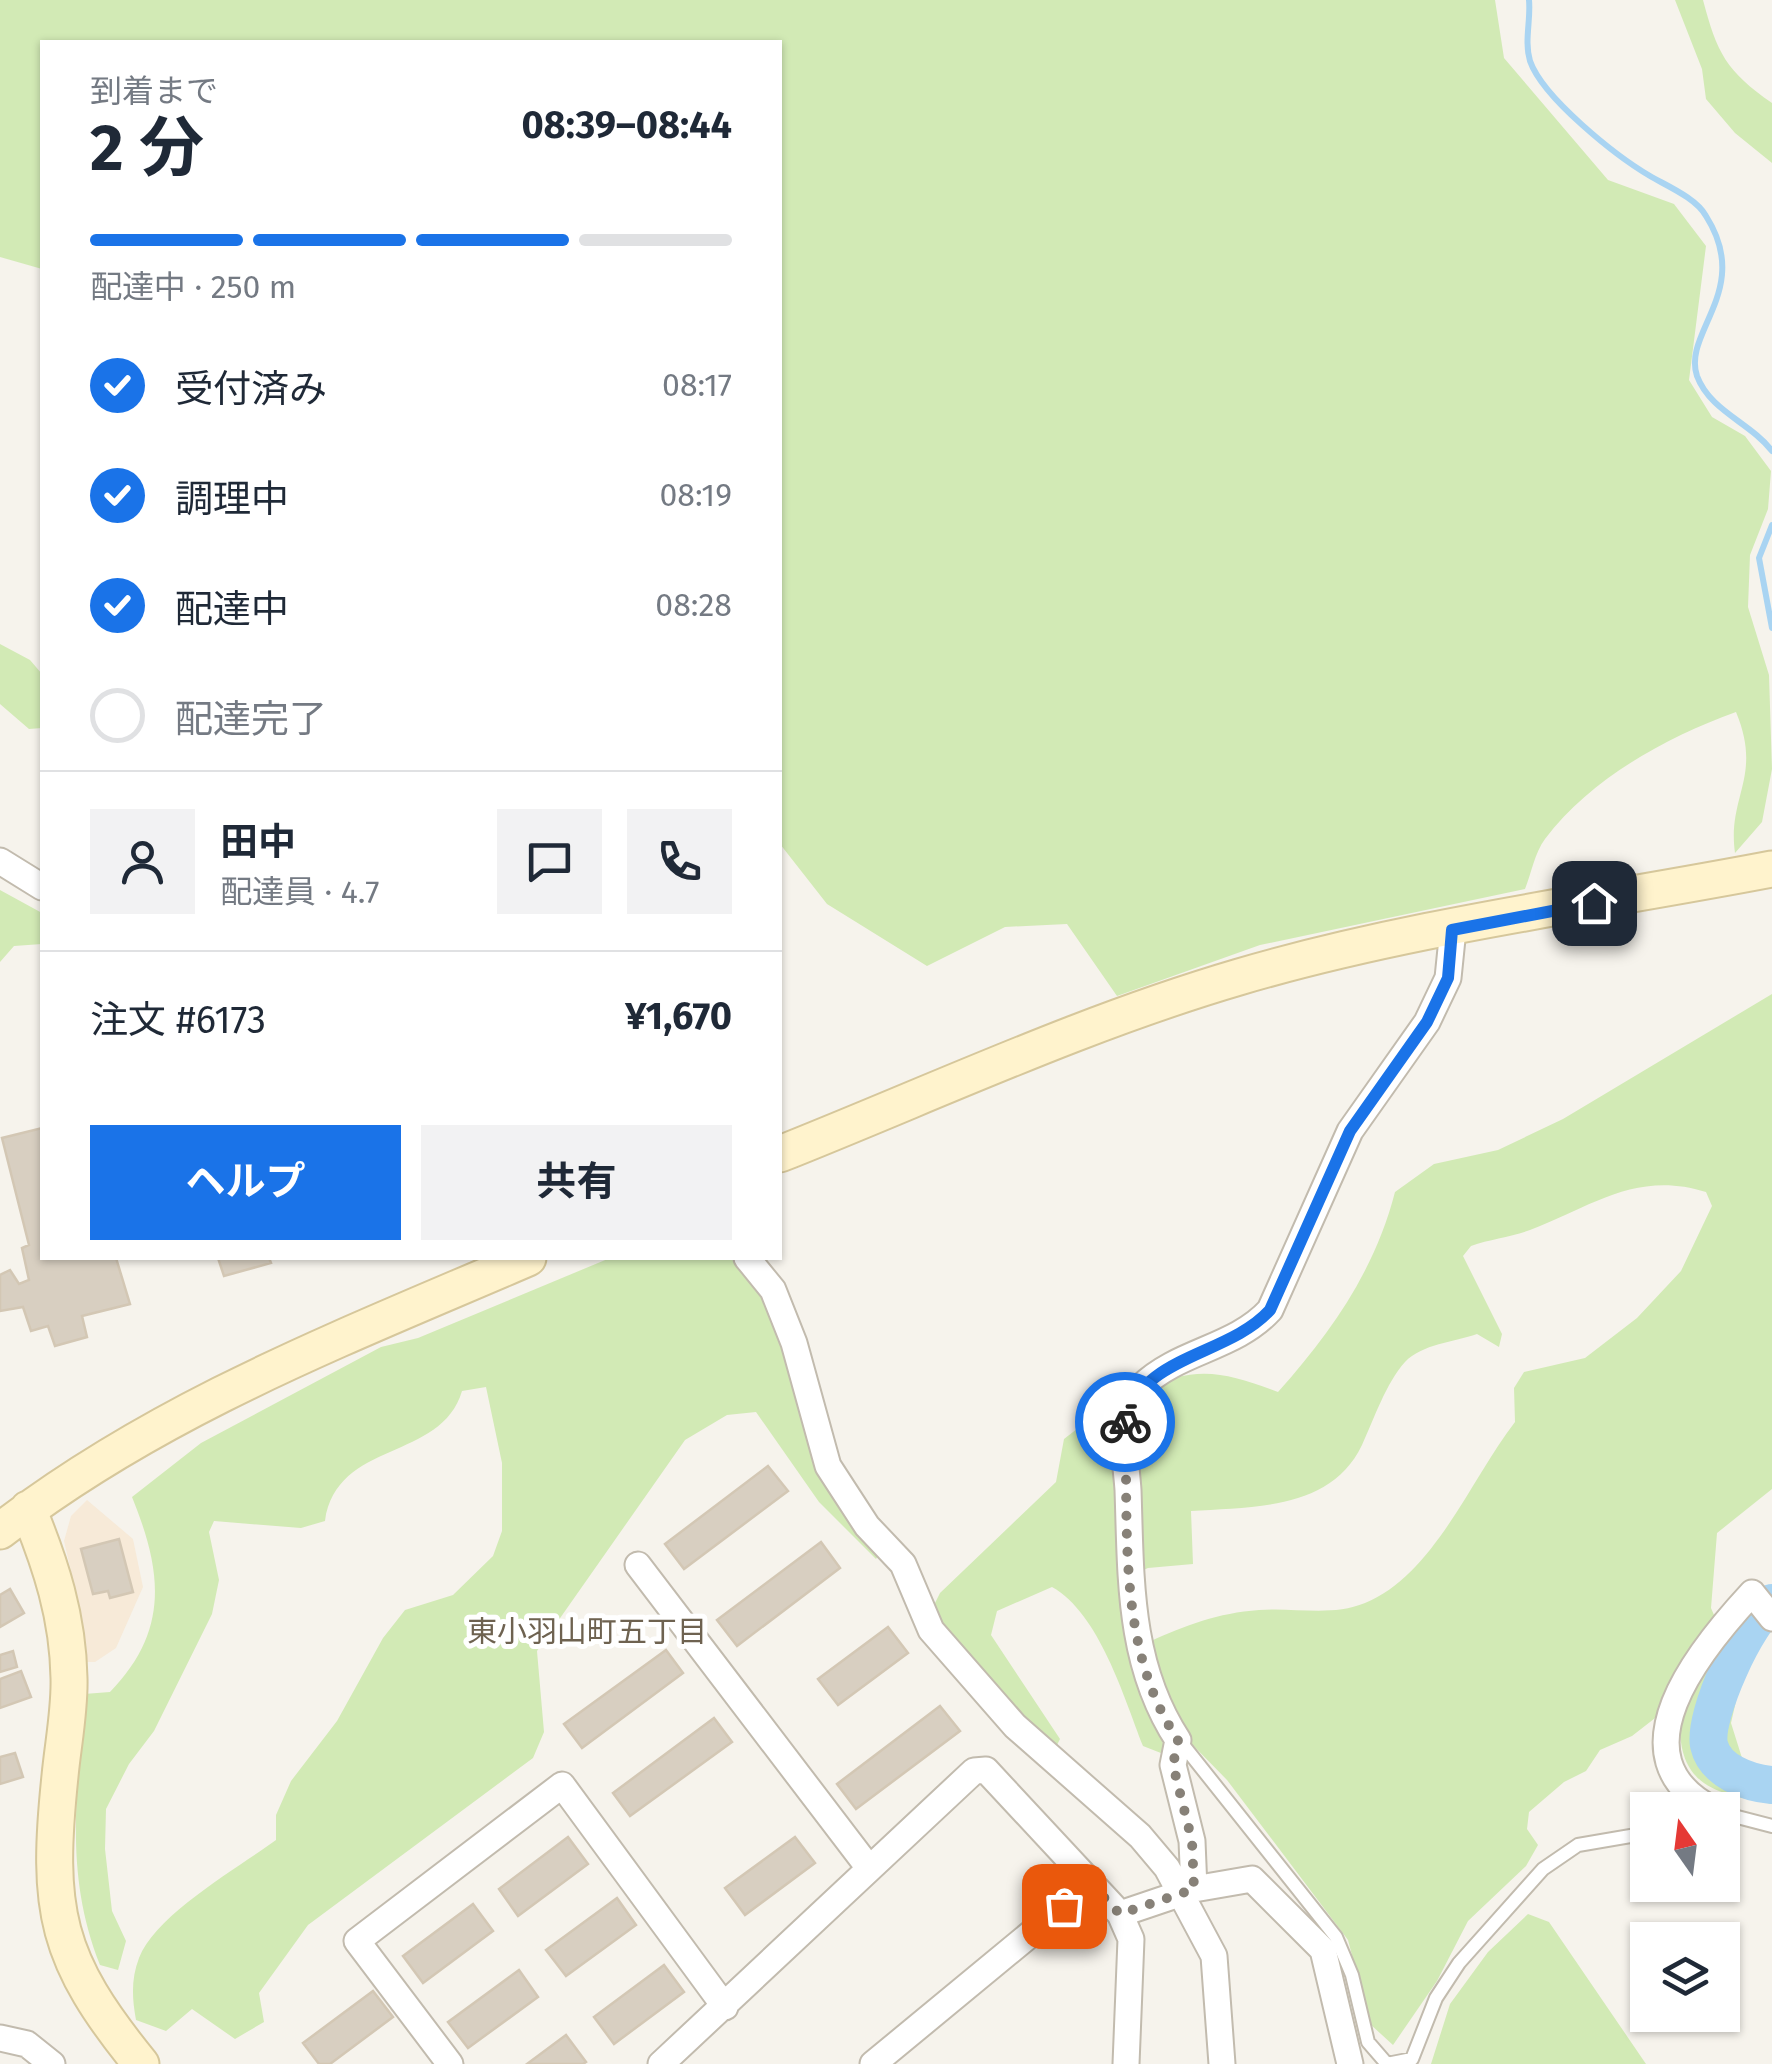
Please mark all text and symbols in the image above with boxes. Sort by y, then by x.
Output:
text: 到着まで [90,72,218,110]
text: 08:39–08:44 [521,102,732,148]
text: 2 分 [90,109,204,187]
text: 配達中 · 250 m [90,268,296,306]
icon: check [90,358,145,413]
text: 受付済み [175,366,327,412]
text: 08:17 [662,366,732,404]
icon: check [90,468,145,523]
text: 調理中 [175,476,289,522]
text: 08:19 [659,476,732,514]
icon: check [90,578,145,633]
text: 配達中 [175,586,289,632]
text: 08:28 [655,586,732,624]
text: 配達完了 [175,696,327,742]
button: person [90,809,195,914]
button: chat [497,809,602,914]
button: phone [627,809,732,914]
text: 田中 [220,819,296,865]
pin [1552,861,1637,946]
text: 配達員 · 4.7 [220,873,380,911]
icon: home [1567,876,1622,931]
text: ¥1,670 [625,993,732,1039]
text: 注文 #6173 [90,997,266,1043]
button: ヘルプ [90,1125,401,1240]
button: 共有 [421,1125,732,1240]
courier [1075,1372,1175,1472]
icon: bike [1098,1395,1153,1450]
district label: 東小羽山町五丁目 [467,1614,707,1650]
north arrow [1630,1792,1740,1902]
map controls [1630,1792,1740,2032]
pin [1022,1864,1107,1949]
icon: bag [1037,1879,1092,1934]
button: layers [1630,1922,1740,2032]

